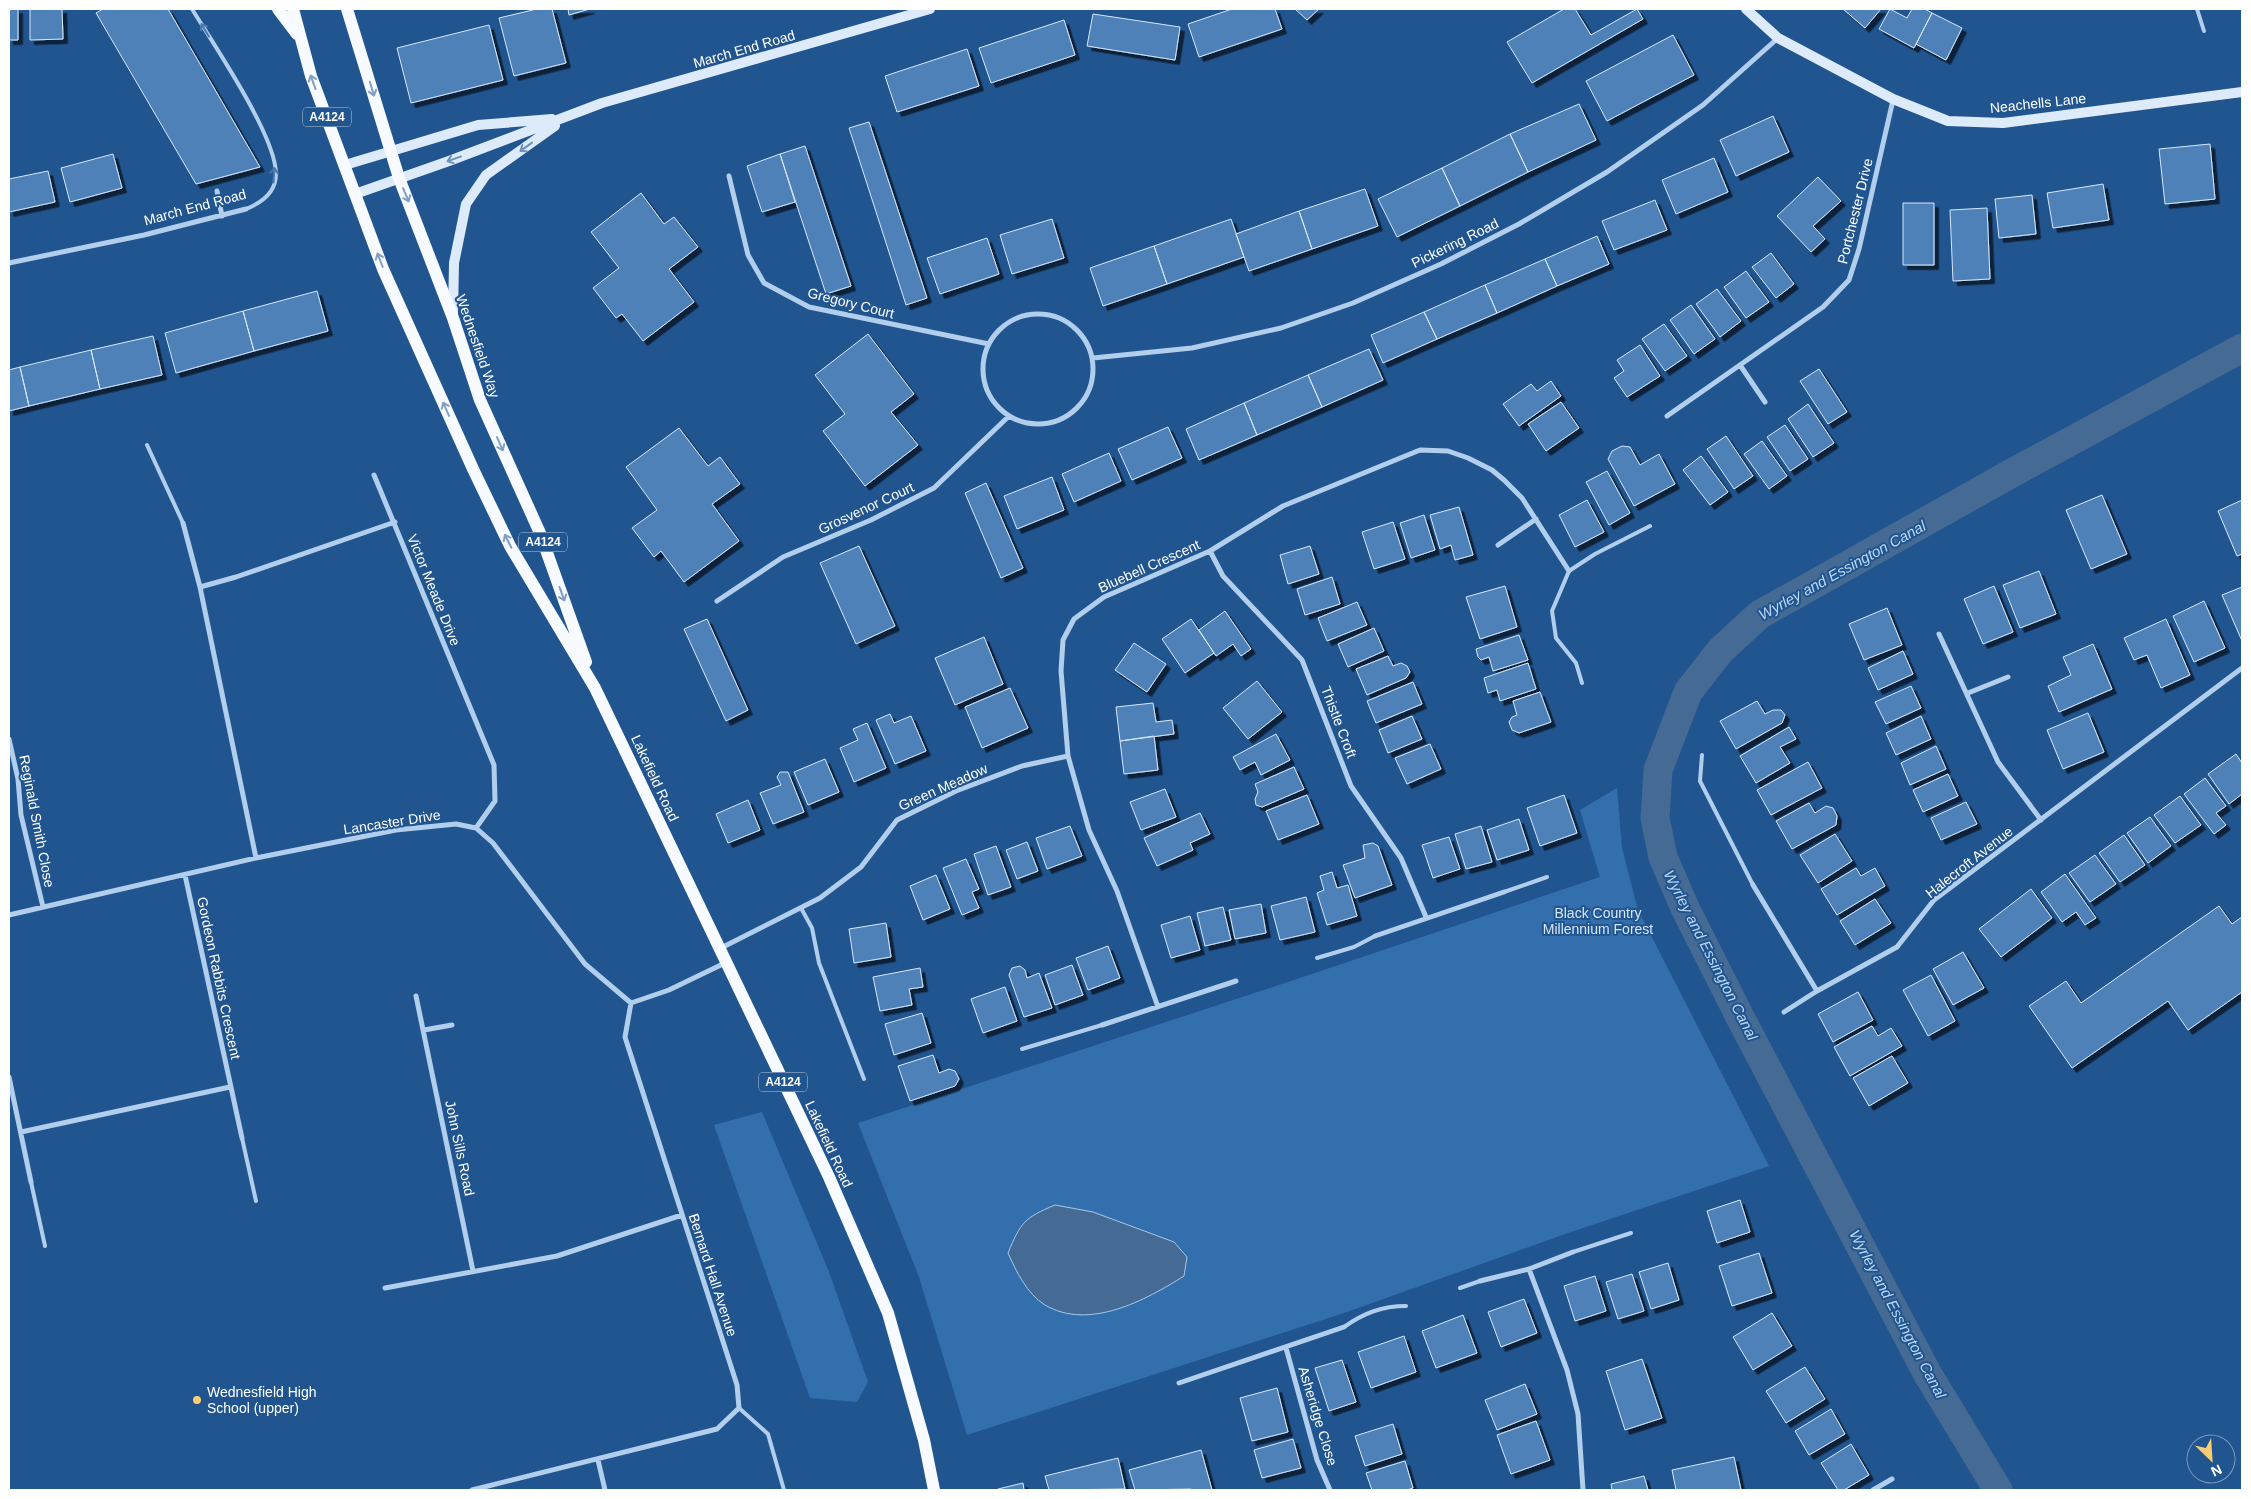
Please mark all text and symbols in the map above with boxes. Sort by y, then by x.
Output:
one-way arrow [200,23,210,38]
street label: March End Road [691,27,797,71]
one-way arrow [308,75,317,90]
one-way arrow [367,80,377,96]
street label: Neachells Lane [1989,90,2087,116]
road number: A4124 [303,108,351,126]
one-way arrow [520,141,533,152]
one-way arrow [447,155,462,164]
street label: Portchester Drive [1834,156,1876,265]
one-way arrow [269,167,279,183]
street label: March End Road [142,186,248,228]
one-way arrow [402,187,412,202]
street label: Pickering Road [1409,215,1501,271]
one-way arrow [375,253,384,268]
street label: Gregory Court [806,285,896,322]
street label: Wednesfield Way [453,292,503,400]
one-way arrow [440,402,450,417]
one-way arrow [496,436,506,451]
street label: Grosvenor Court [816,479,916,537]
water label: Wyrley and Essington Canal [1755,517,1929,623]
street label: Victor Meade Drive [404,532,464,648]
road number: A4124 [519,532,567,552]
one-way arrow [502,534,512,549]
street label: Bluebell Crescent [1096,536,1202,596]
one-way arrow [558,586,567,602]
street label: Thistle Croft [1318,684,1360,760]
street label: Lakefield Road [628,732,682,824]
street label: Reginald Smith Close [16,753,58,889]
street label: Green Meadow [896,760,991,814]
street label: Lancaster Drive [342,806,442,838]
street label: Halecroft Avenue [1922,823,2016,901]
water label: Wyrley and Essington Canal [1661,867,1762,1043]
street label: Gordeon Rabbits Crescent [194,895,244,1061]
park label: Black Country Millennium Forest [1543,905,1653,937]
road number: A4124 [759,1072,807,1092]
street label: Lakefield Road [802,1098,856,1190]
street label: John Sills Road [442,1099,478,1197]
street label: Bernard Hall Avenue [686,1212,740,1339]
water label: Wyrley and Essington Canal [1846,1227,1950,1402]
street label: Asheridge Close [1295,1365,1341,1468]
place label: Wednesfield High School (upper) [207,1384,316,1416]
marker: Wednesfield High School (upper) [191,1394,203,1406]
north arrow [2186,1434,2236,1484]
text: N [2209,1461,2224,1480]

